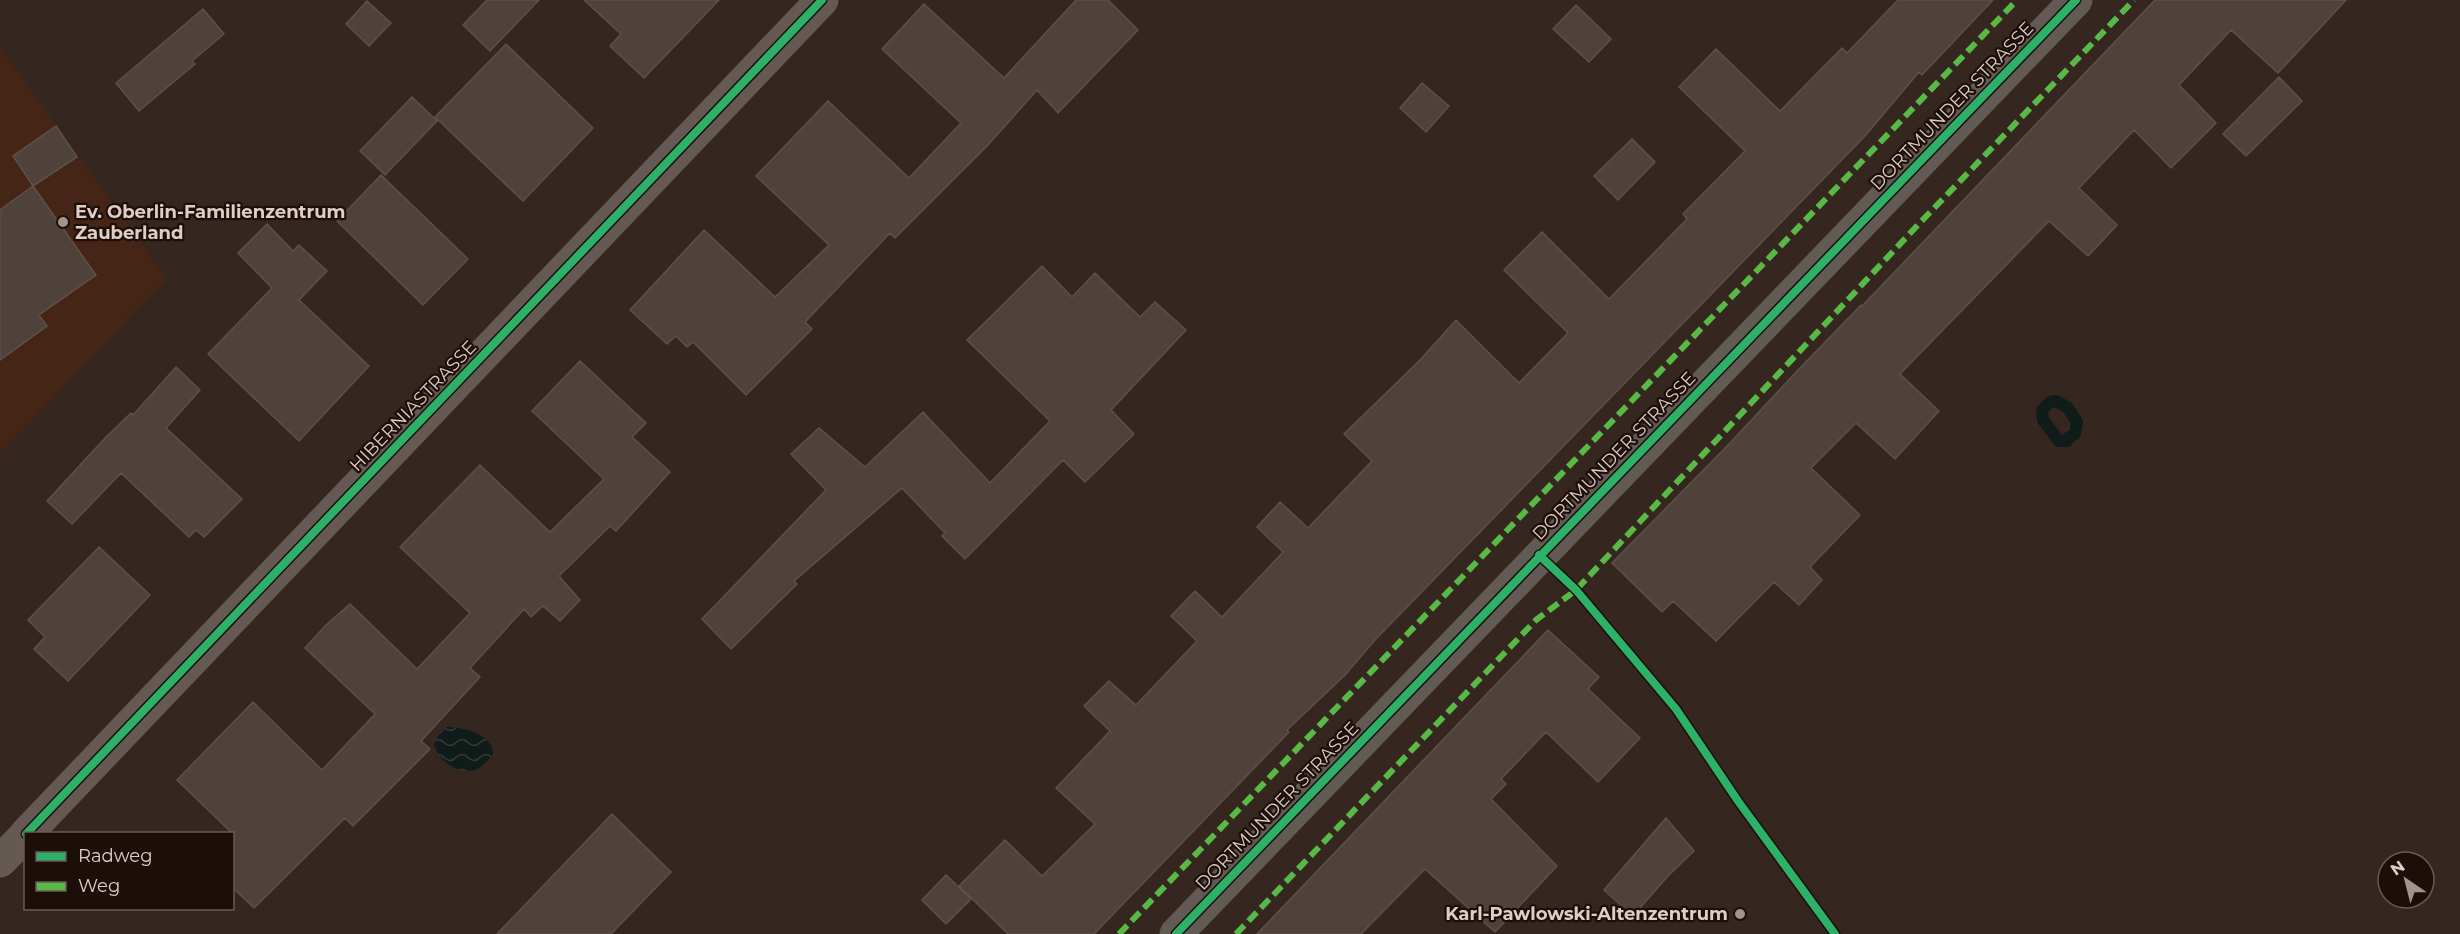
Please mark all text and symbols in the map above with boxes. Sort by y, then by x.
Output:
street label: DORTMUNDER STRASSE [1866,17,2038,195]
place label: Ev. Oberlin-Familienzentrum Zauberland [75,201,345,244]
marker: Ev. Oberlin-Familienzentrum Zauberland [56,215,70,229]
street label: HIBERNIASTRASSE [345,336,481,476]
street label: DORTMUNDER STRASSE [1528,367,1700,545]
street label: DORTMUNDER STRASSE [1191,717,1363,895]
legend [24,832,234,910]
text: Radweg [78,845,153,867]
north arrow [2376,850,2436,910]
text: N [2387,857,2408,880]
text: Weg [78,875,120,897]
place label: Karl-Pawlowski-Altenzentrum [1445,903,1728,925]
marker: Karl-Pawlowski-Altenzentrum [1733,907,1747,921]

